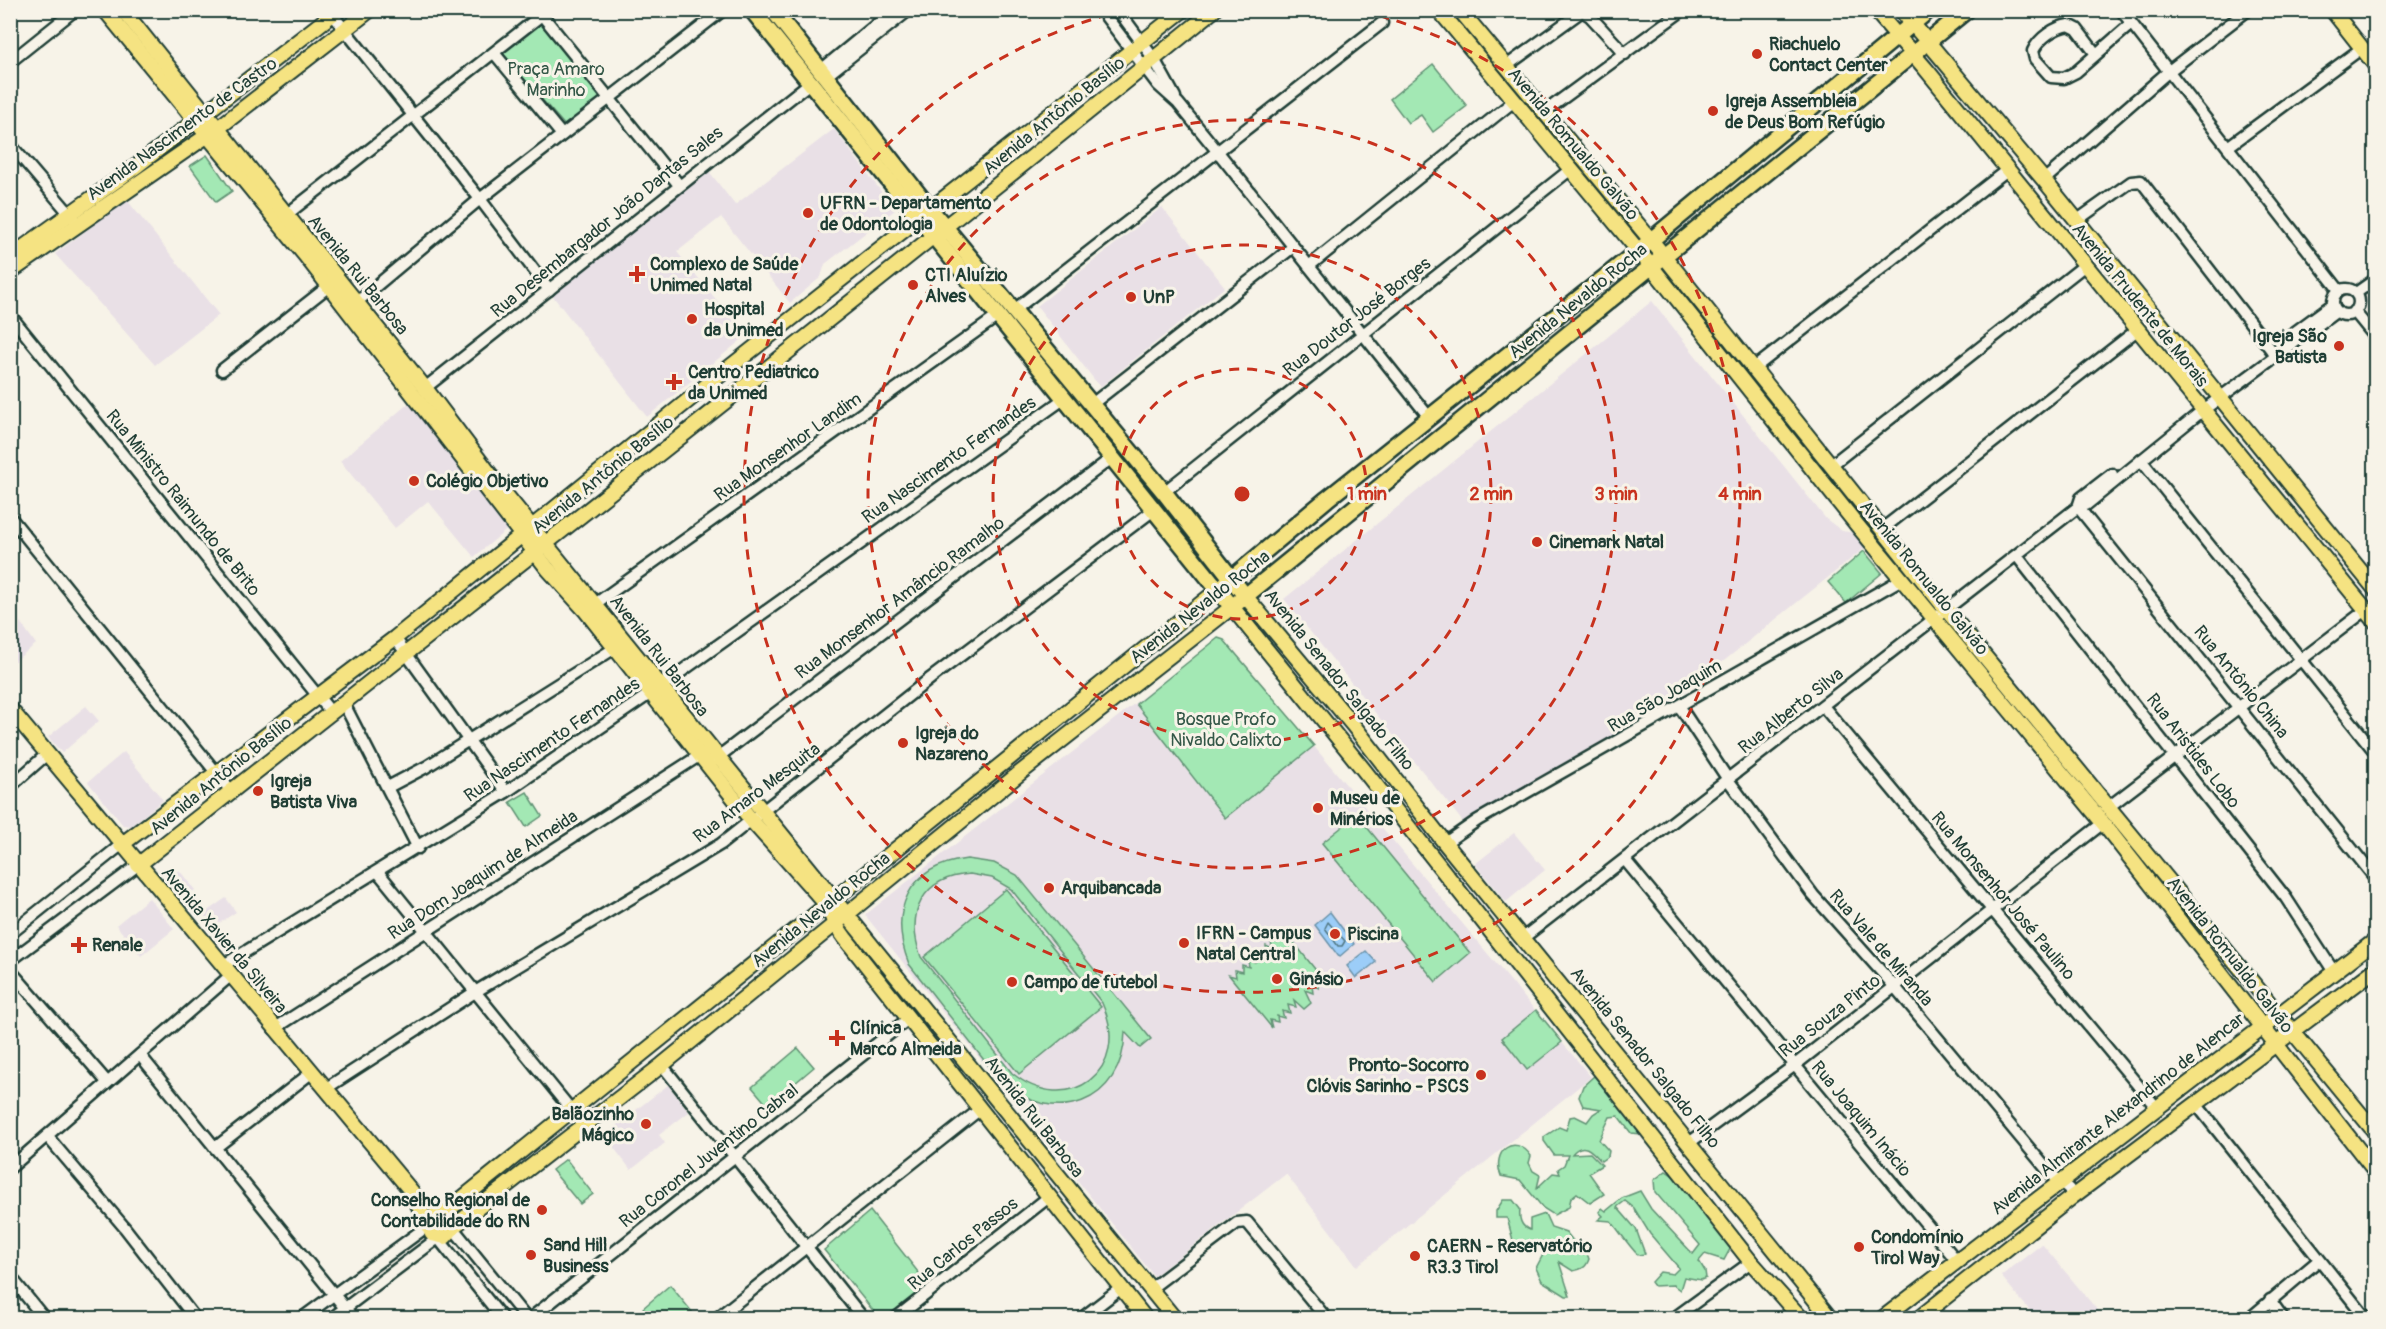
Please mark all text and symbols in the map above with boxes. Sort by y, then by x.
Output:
place label: Riachuelo Contact Center [1769,33,1888,77]
marker: Riachuelo Contact Center [1750,47,1764,61]
street label: Avenida Antônio Basílio [978,51,1130,180]
street label: Avenida Nascimento de Castro [82,52,282,206]
park label: Praça Amaro Marinho [507,58,605,102]
street label: Avenida Romualdo Galvão [1502,63,1644,225]
place label: Igreja Assembleia de Deus Bom Refúgio [1725,90,1885,134]
marker: Igreja Assembleia de Deus Bom Refúgio [1706,104,1720,118]
street label: Rua Desembargador João Dantas Sales [486,121,728,323]
place label: UFRN - Departamento de Odontologia [820,192,992,236]
marker: UFRN - Departamento de Odontologia [801,206,815,220]
street label: Avenida Rui Barbosa [302,210,414,340]
street label: Avenida Prudente de Morais [2067,218,2213,392]
street label: Avenida Nevaldo Rocha [1504,238,1652,364]
street label: Rua Doutor José Borges [1279,252,1435,382]
place label: Complexo de Saúde Unimed Natal [650,253,799,297]
place label: CTI Aluízio Alves [925,264,1008,308]
marker: Complexo de Saúde Unimed Natal [628,265,646,283]
marker: CTI Aluízio Alves [906,278,920,292]
place label: UnP [1143,286,1175,309]
marker: UnP [1124,290,1138,304]
place label: Hospital da Unimed [704,298,784,342]
marker: Hospital da Unimed [685,312,699,326]
place label: Igreja São Batista [2252,325,2328,369]
marker: Igreja São Batista [2332,339,2346,353]
place label: Centro Pediatrico da Unimed [688,361,819,405]
marker: Centro Pediatrico da Unimed [665,373,683,391]
street label: Rua Monsenhor Landim [710,387,866,507]
street label: Rua Nascimento Fernandes [857,391,1041,529]
street label: Rua Ministro Raimundo de Brito [101,405,266,601]
street label: Avenida Antônio Basílio [527,410,679,539]
place label: Colégio Objetivo [426,470,549,493]
marker: Colégio Objetivo [407,474,421,488]
text: 1 min [1347,483,1387,506]
text: 2 min [1469,483,1513,506]
text: 3 min [1594,483,1638,506]
text: 4 min [1718,483,1762,506]
centre of rings [1232,484,1252,504]
street label: Avenida Romualdo Galvão [1854,496,1994,660]
street label: Rua Monsenhor Amâncio Ramalho [791,511,1010,684]
place label: Cinemark Natal [1549,531,1664,554]
marker: Cinemark Natal [1530,535,1544,549]
street label: Avenida Nevaldo Rocha [1125,545,1275,669]
street label: Avenida Senador Salgado Filho [1259,585,1419,776]
street label: Avenida Rui Barbosa [604,591,714,721]
street label: Rua Antônio China [2188,621,2294,743]
street label: Rua São Joaquim [1604,654,1726,738]
street label: Rua Alberto Silva [1734,663,1848,759]
street label: Rua Nascimento Fernandes [460,673,644,807]
street label: Rua Aristides Lobo [2141,689,2245,813]
park label: Bosque Profº Nivaldo Calixto [1170,708,1282,752]
street label: Avenida Antônio Basílio [145,711,297,840]
place label: Igreja do Nazareno [915,722,988,766]
marker: Igreja do Nazareno [896,736,910,750]
street label: Rua Amaro Mesquita [689,738,825,848]
place label: Igreja Batista Viva [270,770,358,814]
marker: Igreja Batista Viva [251,784,265,798]
place label: Museu de Minérios [1330,787,1401,831]
marker: Museu de Minérios [1311,801,1325,815]
street label: Rua Dom Joaquim de Almeida [384,805,582,945]
street label: Rua Monsenhor José Paulino [1926,807,2080,985]
street label: Avenida Nevaldo Rocha [747,847,895,973]
street label: Avenida Xavier da Silveira [156,862,292,1018]
street label: Avenida Romualdo Galvão [2162,872,2299,1038]
place label: Arquibancada [1061,877,1162,900]
marker: Arquibancada [1042,881,1056,895]
street label: Rua Vale de Miranda [1824,885,1938,1011]
place label: IFRN - Campus Natal Central [1196,922,1312,966]
place label: Piscina [1347,923,1400,946]
marker: Piscina [1328,927,1342,941]
place label: Renale [92,934,144,957]
marker: Renale [70,936,88,954]
marker: IFRN - Campus Natal Central [1177,936,1191,950]
street label: Avenida Senador Salgado Filho [1565,963,1725,1154]
place label: Ginásio [1289,968,1344,991]
street label: Rua Souza Pinto [1775,969,1886,1063]
place label: Campo de futebol [1024,971,1158,994]
marker: Ginásio [1270,972,1284,986]
marker: Campo de futebol [1005,975,1019,989]
street label: Avenida Almirante Alexandrino de Alencar [1986,1007,2250,1220]
place label: Clínica Marco Almeida [850,1017,962,1061]
marker: Clínica Marco Almeida [828,1029,846,1047]
street label: Avenida Rui Barbosa [979,1052,1089,1182]
place label: Pronto-Socorro Clóvis Sarinho - PSCS [1306,1054,1469,1098]
street label: Rua Joaquim Inácio [1806,1056,1916,1182]
marker: Pronto-Socorro Clóvis Sarinho - PSCS [1474,1068,1488,1082]
street label: Rua Coronel Juventino Cabral [615,1079,803,1233]
place label: Balãozinho Mágico [552,1103,634,1147]
marker: Balãozinho Mágico [639,1117,653,1131]
place label: Conselho Regional de Contabilidade do RN [371,1189,531,1233]
street label: Rua Carlos Passos [903,1193,1023,1295]
marker: Conselho Regional de Contabilidade do RN [535,1203,549,1217]
place label: Condomínio Tirol Way [1870,1226,1964,1270]
place label: Sand Hill Business [543,1234,609,1278]
place label: CAERN - Reservatório R3.3 Tirol [1427,1235,1593,1279]
marker: Condomínio Tirol Way [1852,1240,1866,1254]
marker: Sand Hill Business [524,1248,538,1262]
marker: CAERN - Reservatório R3.3 Tirol [1408,1249,1422,1263]

